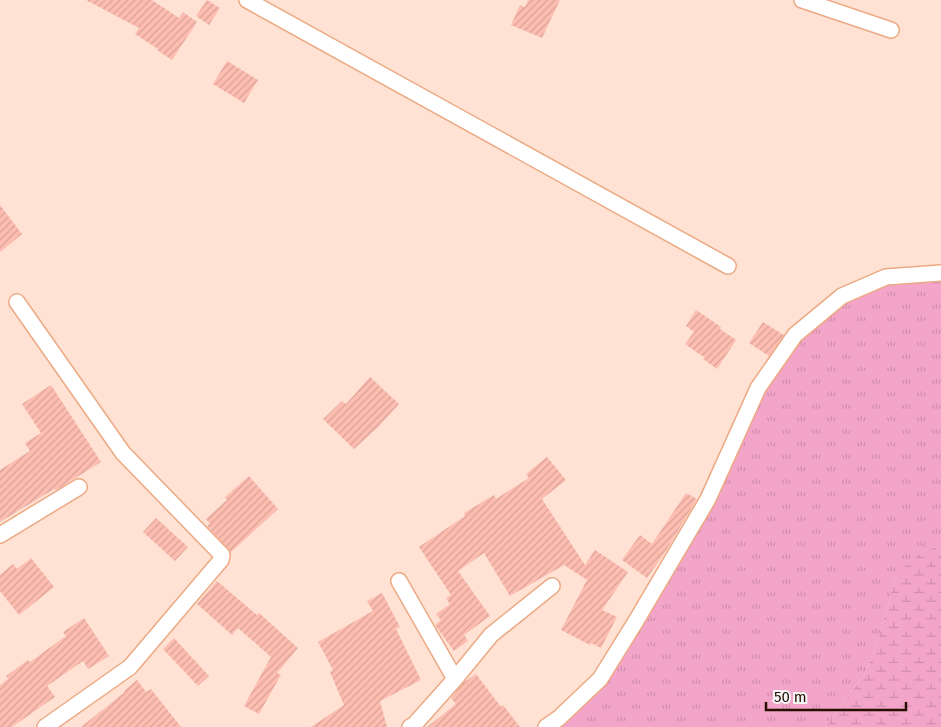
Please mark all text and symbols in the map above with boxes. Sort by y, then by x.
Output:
scale bar [766,680,906,712]
text: 50 m [774,688,807,706]

